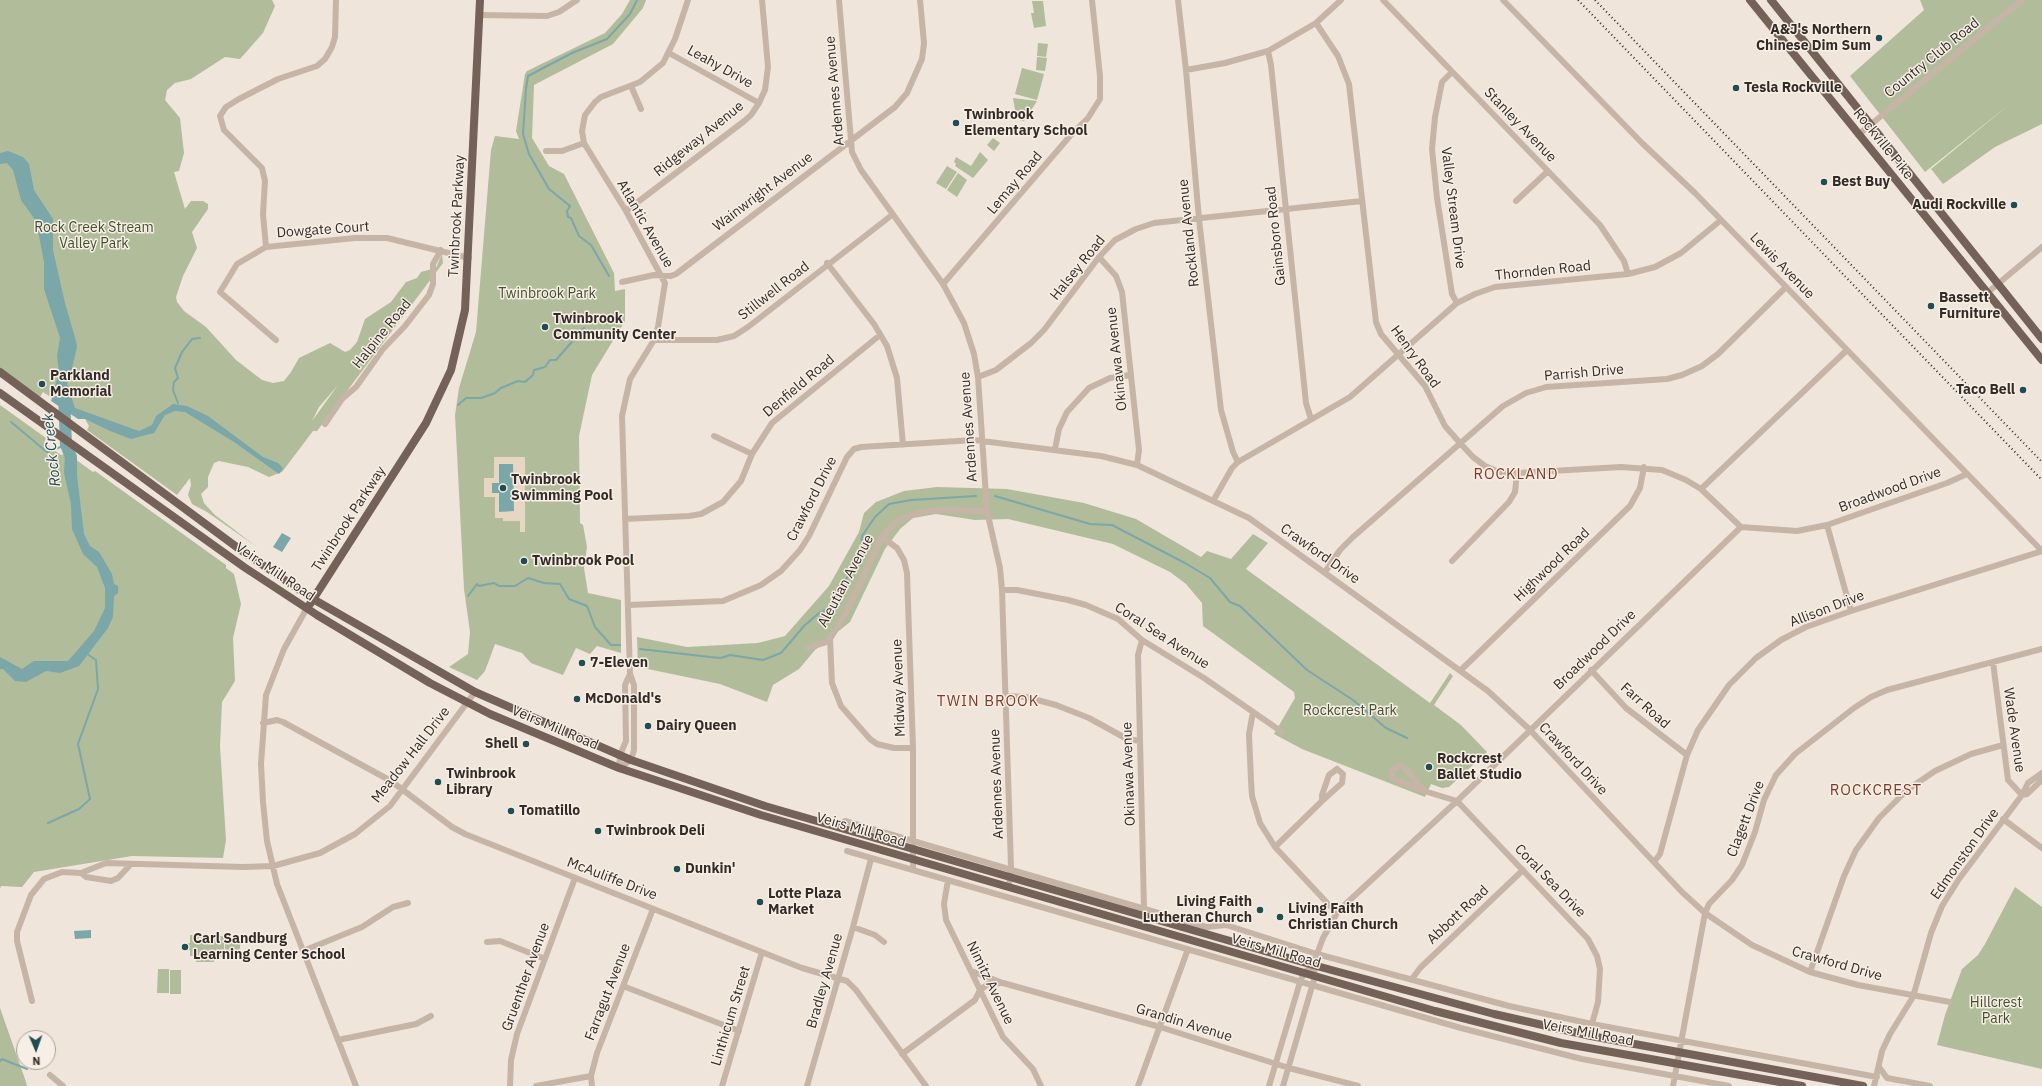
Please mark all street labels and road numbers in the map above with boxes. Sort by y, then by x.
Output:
street label: Country Club Road [1881,15,1983,101]
street label: Ardennes Avenue [822,35,848,147]
street label: Leahy Drive [684,42,756,92]
street label: Stanley Avenue [1480,84,1560,166]
street label: Ridgeway Avenue [651,98,747,180]
street label: Rockville Pike [1849,105,1917,183]
street label: Valley Stream Drive [1437,146,1469,270]
street label: Lemay Road [984,148,1046,218]
street label: Wainwright Avenue [710,149,816,235]
street label: Twinbrook Parkway [445,154,469,278]
street label: Atlantic Avenue [613,177,677,271]
street label: Rockland Avenue [1175,178,1203,288]
street label: Gainsboro Road [1262,185,1290,287]
street label: Dowgate Court [276,218,370,242]
street label: Lewis Avenue [1746,229,1818,303]
street label: Halsey Road [1047,232,1109,304]
street label: Stillwell Road [735,258,813,324]
street label: Thornden Road [1494,258,1592,284]
street label: Halpine Road [349,296,415,372]
street label: Okinawa Avenue [1103,306,1131,412]
street label: Henry Road [1387,322,1443,392]
street label: Denfield Road [760,351,838,421]
street label: Parrish Drive [1543,361,1625,385]
street label: Ardennes Avenue [957,371,981,483]
street label: Crawford Drive [783,454,841,544]
street label: Twinbrook Parkway [309,463,389,575]
street label: Broadwood Drive [1836,464,1944,516]
street label: Crawford Drive [1277,520,1363,588]
street label: Highwood Road [1511,525,1593,605]
street label: Aleutian Avenue [815,532,877,630]
street label: Veirs Mill Road [232,539,318,605]
street label: Allison Drive [1787,587,1867,631]
street label: Coral Sea Avenue [1111,599,1213,673]
street label: Broadwood Drive [1550,606,1640,694]
street label: Midway Avenue [889,639,909,737]
street label: Farr Road [1617,680,1673,732]
street label: Wade Avenue [2000,686,2028,774]
street label: Veirs Mill Road [509,702,601,754]
street label: Meadow Hall Drive [368,704,454,806]
street label: Crawford Drive [1535,719,1611,799]
street label: Okinawa Avenue [1119,722,1139,826]
street label: Ardennes Avenue [987,729,1007,839]
street label: Clagett Drive [1724,778,1768,860]
street label: Edmonston Drive [1927,805,2003,903]
street label: Veirs Mill Road [814,809,908,851]
street label: Coral Sea Drive [1511,841,1589,921]
street label: McAuliffe Drive [565,854,659,904]
street label: Abbott Road [1424,882,1492,948]
street label: Gruenther Avenue [499,920,553,1034]
street label: Veirs Mill Road [1229,930,1323,972]
street label: Bradley Avenue [803,931,847,1031]
street label: Nimitz Avenue [963,939,1017,1027]
street label: Farragut Avenue [582,941,634,1043]
street label: Crawford Drive [1790,943,1884,985]
street label: Linthicum Street [708,964,754,1068]
street label: Grandin Avenue [1134,1000,1234,1046]
street label: Veirs Mill Road [1541,1016,1635,1050]

